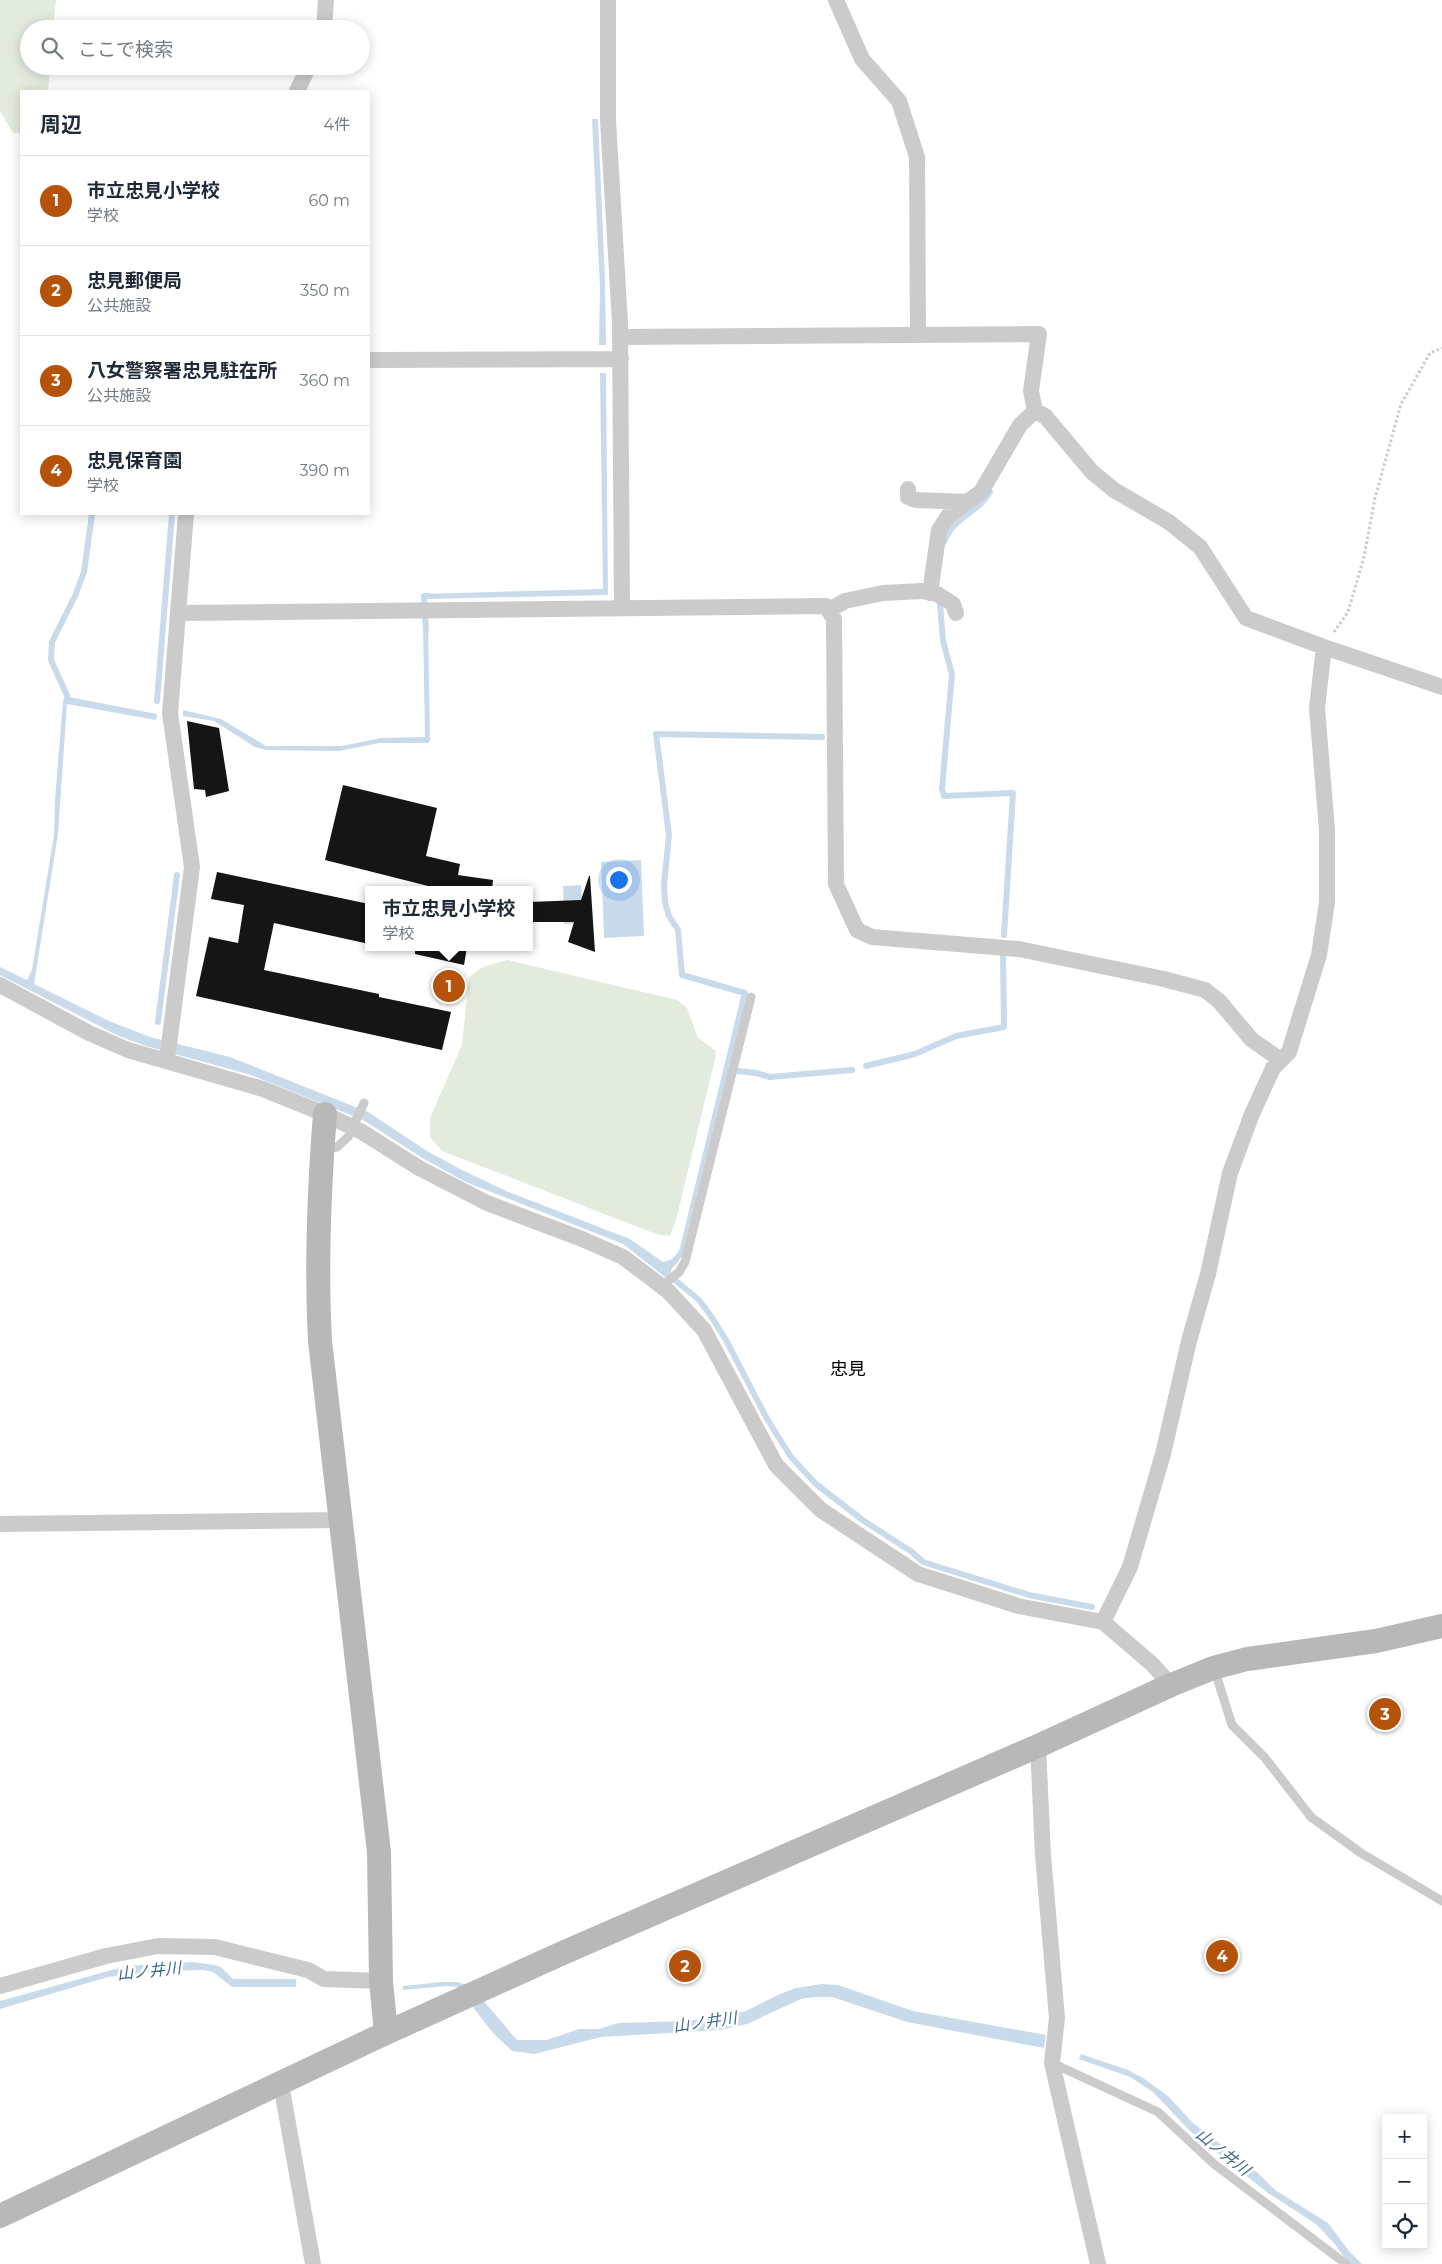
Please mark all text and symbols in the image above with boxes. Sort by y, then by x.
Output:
search box [20,20,370,75]
icon: search [38,34,66,62]
text: ここで検索 [78,38,173,61]
text: 周辺 [40,112,82,137]
text: 4件 [323,115,350,134]
text: 市立忠見小学校 [87,179,220,202]
text: 1 [53,191,59,210]
text: 60 m [308,191,350,210]
text: 学校 [87,206,119,225]
text: 忠見郵便局 [87,269,182,292]
text: 2 [51,281,61,300]
text: 350 m [300,281,350,300]
text: 公共施設 [87,296,151,315]
text: 八女警察署忠見駐在所 [87,359,277,382]
text: 3 [51,371,61,390]
text: 360 m [299,371,350,390]
text: 公共施設 [87,386,151,405]
text: 忠見保育園 [87,449,182,472]
text: 4 [50,461,62,480]
text: 390 m [299,461,350,480]
text: 学校 [87,476,119,495]
your location [606,867,632,893]
popup [365,886,533,951]
text: 市立忠見小学校 [382,897,516,920]
text: 学校 [382,924,415,943]
pin: 1 [433,967,465,1005]
district label: 忠見 [830,1358,866,1380]
pin: 3 [1369,1695,1401,1733]
pin: 4 [1206,1937,1238,1975]
pin: 2 [669,1947,701,1985]
water label: 山ノ井川 [116,1958,184,1984]
water label: 山ノ井川 [672,2008,740,2036]
map controls [1382,2114,1427,2249]
button: + [1382,2114,1427,2159]
water label: 山ノ井川 [1192,2124,1255,2181]
button: − [1382,2159,1427,2204]
button: locate [1382,2204,1427,2249]

